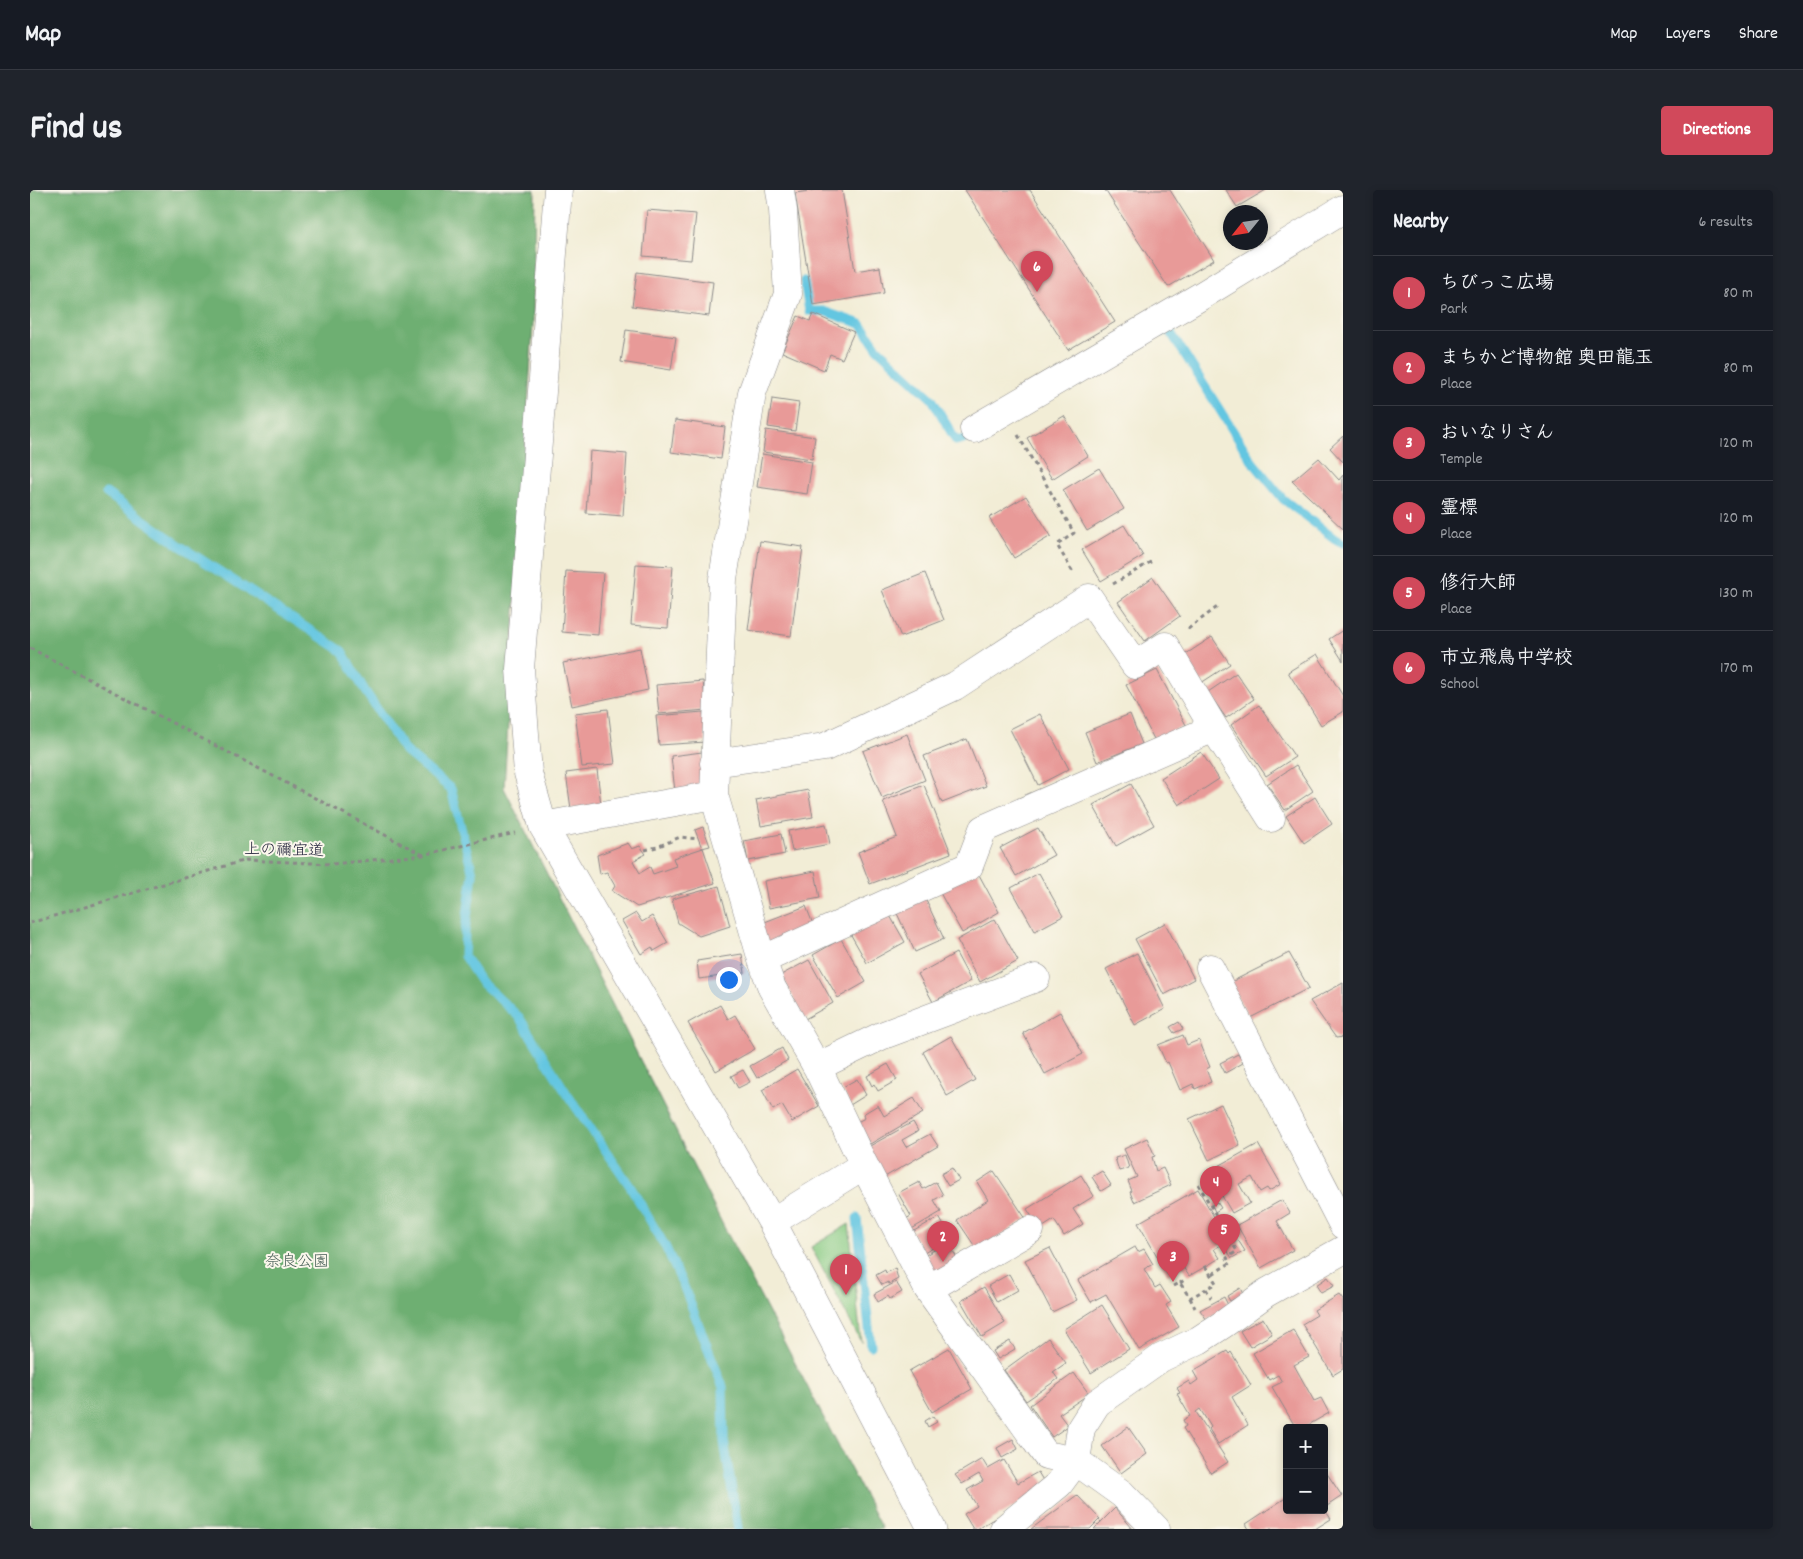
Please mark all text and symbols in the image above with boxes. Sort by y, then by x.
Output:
text: Map [25,18,61,52]
text: Map [1610,22,1637,47]
text: Layers [1665,22,1711,47]
text: Share [1739,22,1778,47]
text: Find us [30,105,122,155]
button: Directions [1661,106,1773,155]
north arrow [1223,205,1268,250]
text: Nearby [1393,208,1448,238]
text: 6 results [1698,211,1753,234]
pin: 6 [1021,251,1053,292]
text: ちびっこ広場 [1440,271,1554,298]
text: 1 [1407,282,1411,305]
text: 80 m [1723,282,1753,305]
text: Park [1440,298,1467,321]
text: まちかど博物館 奥田龍玉 [1440,346,1653,373]
text: 2 [1406,357,1413,380]
text: 80 m [1723,357,1753,380]
text: Place [1440,373,1472,396]
text: おいなりさん [1440,421,1554,448]
text: 3 [1405,432,1413,455]
text: 120 m [1719,432,1753,455]
text: Temple [1440,448,1483,471]
text: 霊標 [1440,496,1478,523]
text: 4 [1406,507,1412,530]
text: 120 m [1719,507,1753,530]
text: Place [1440,523,1472,546]
text: 修行大師 [1440,571,1516,598]
text: 5 [1405,582,1413,605]
text: 130 m [1719,582,1753,605]
text: Place [1440,598,1472,621]
text: 市立飛鳥中学校 [1440,646,1573,673]
text: 6 [1405,657,1413,680]
text: 170 m [1720,657,1753,680]
text: School [1440,673,1479,696]
street label: 上の禰宜道 [244,839,324,863]
your location [716,967,742,993]
pin: 4 [1200,1166,1232,1207]
pin: 5 [1208,1214,1240,1255]
pin: 2 [927,1221,959,1262]
pin: 3 [1157,1241,1189,1282]
park label: 奈良公園 [265,1251,329,1274]
pin: 1 [830,1254,862,1295]
map controls [1283,1424,1328,1514]
button: + [1283,1424,1328,1469]
button: − [1283,1469,1328,1514]

